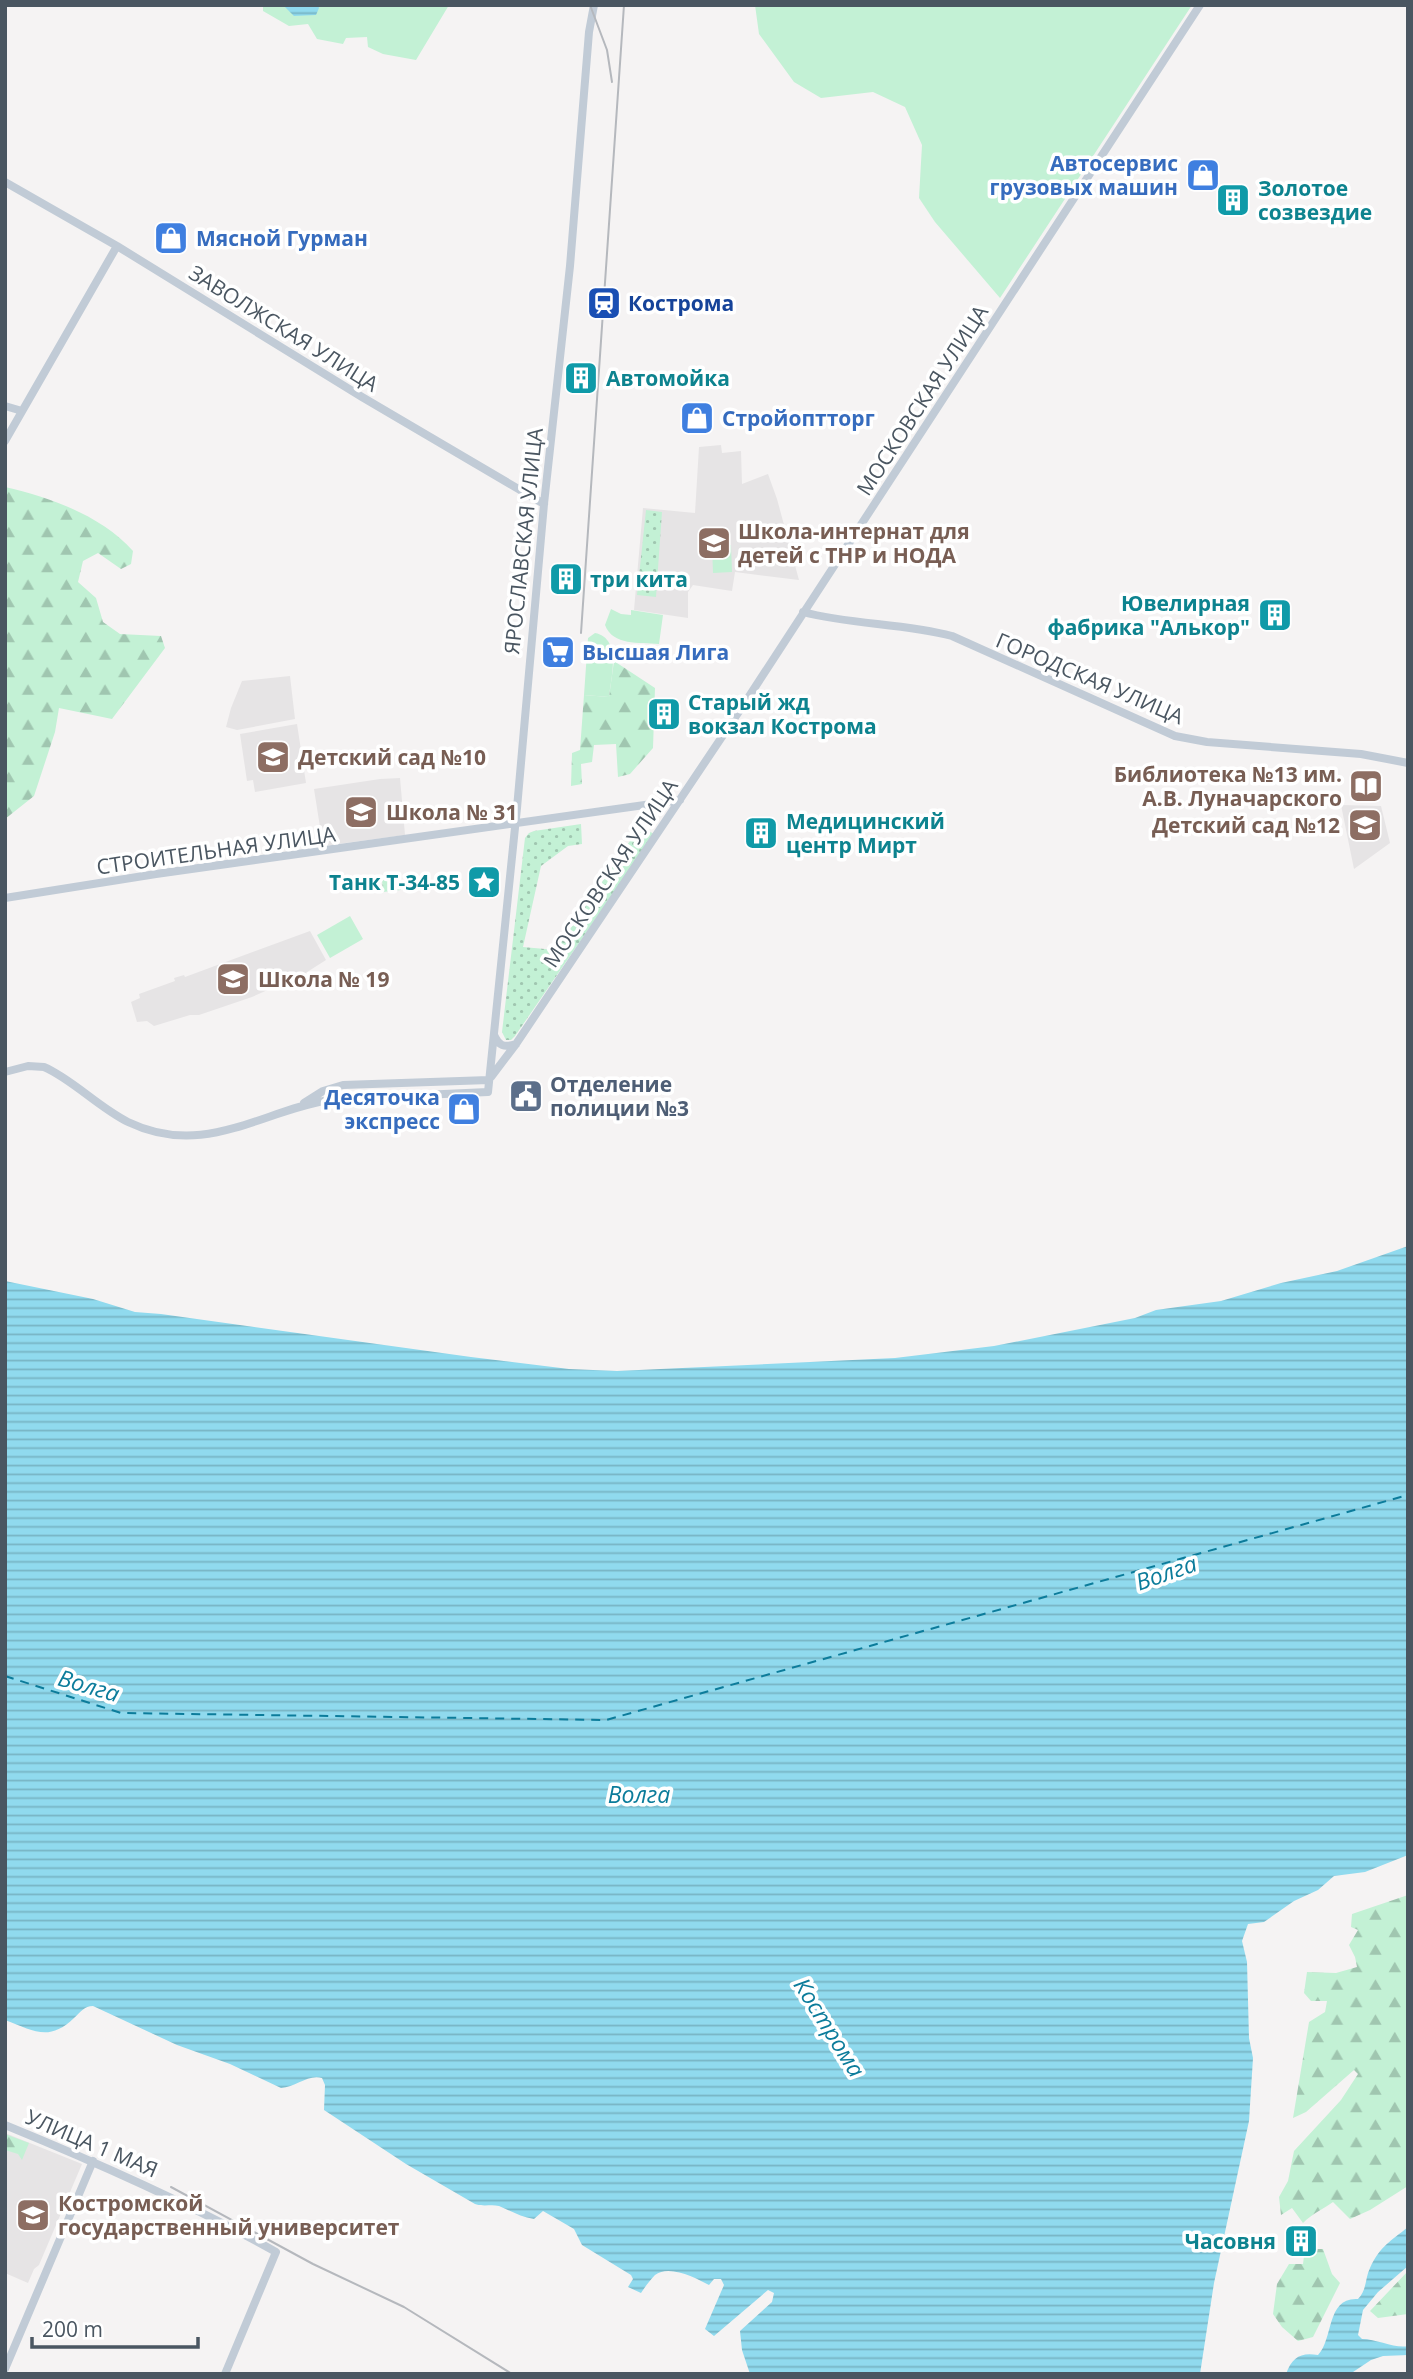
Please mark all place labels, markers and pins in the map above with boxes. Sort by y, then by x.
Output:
place label: Автосервис грузовых машин [990,149,1178,201]
shop icon: Автосервис грузовых машин [1184,156,1222,194]
place label: Золотое созвездие [1258,174,1372,226]
building icon: Золотое созвездие [1214,181,1252,219]
shop icon: Мясной Гурман [152,219,190,257]
place label: Мясной Гурман [196,224,368,252]
station icon: Кострома [585,284,623,322]
place label: Кострома [628,289,734,317]
building icon: Автомойка [562,359,600,397]
place label: Автомойка [606,364,730,392]
shop icon: Стройоптторг [678,399,716,437]
place label: Стройоптторг [722,404,875,432]
place label: Школа-интернат для детей с ТНР и НОДА [738,517,970,569]
school or university icon: Школа-интернат для детей с ТНР и НОДА [695,524,733,562]
building icon: три кита [547,560,585,598]
place label: три кита [590,565,688,593]
place label: Ювелирная фабрика "Алькор" [1048,589,1250,641]
building icon: Ювелирная фабрика "Алькор" [1256,596,1294,634]
supermarket icon: Высшая Лига [539,633,577,671]
place label: Высшая Лига [582,638,729,666]
place label: Старый жд вокзал Кострома [688,688,877,740]
building icon: Старый жд вокзал Кострома [645,695,683,733]
school or university icon: Детский сад №10 [254,738,292,776]
place label: Детский сад №10 [298,743,486,771]
place label: Библиотека №13 им. А.В. Луначарского [1114,760,1342,812]
library icon: Библиотека №13 им. А.В. Луначарского [1347,767,1385,805]
school or university icon: Школа № 31 [342,793,380,831]
place label: Школа № 31 [386,798,517,826]
school or university icon: Детский сад №12 [1346,806,1384,844]
place label: Медицинский центр Мирт [786,807,945,859]
place label: Детский сад №12 [1152,811,1340,839]
building icon: Медицинский центр Мирт [742,814,780,852]
place icon: Танк Т-34-85 [465,863,503,901]
place label: Танк Т-34-85 [329,868,460,896]
school or university icon: Школа № 19 [214,960,252,998]
place label: Школа № 19 [258,965,389,993]
place label: Отделение полиции №3 [550,1070,689,1122]
public building icon: Отделение полиции №3 [507,1077,545,1115]
place label: Десяточка экспресс [324,1083,440,1135]
shop icon: Десяточка экспресс [445,1090,483,1128]
place label: Костромской государственный университет [58,2189,400,2241]
school or university icon: Костромской государственный университет [14,2196,52,2234]
building icon: Часовня [1282,2222,1320,2260]
place label: Часовня [1185,2227,1276,2255]

